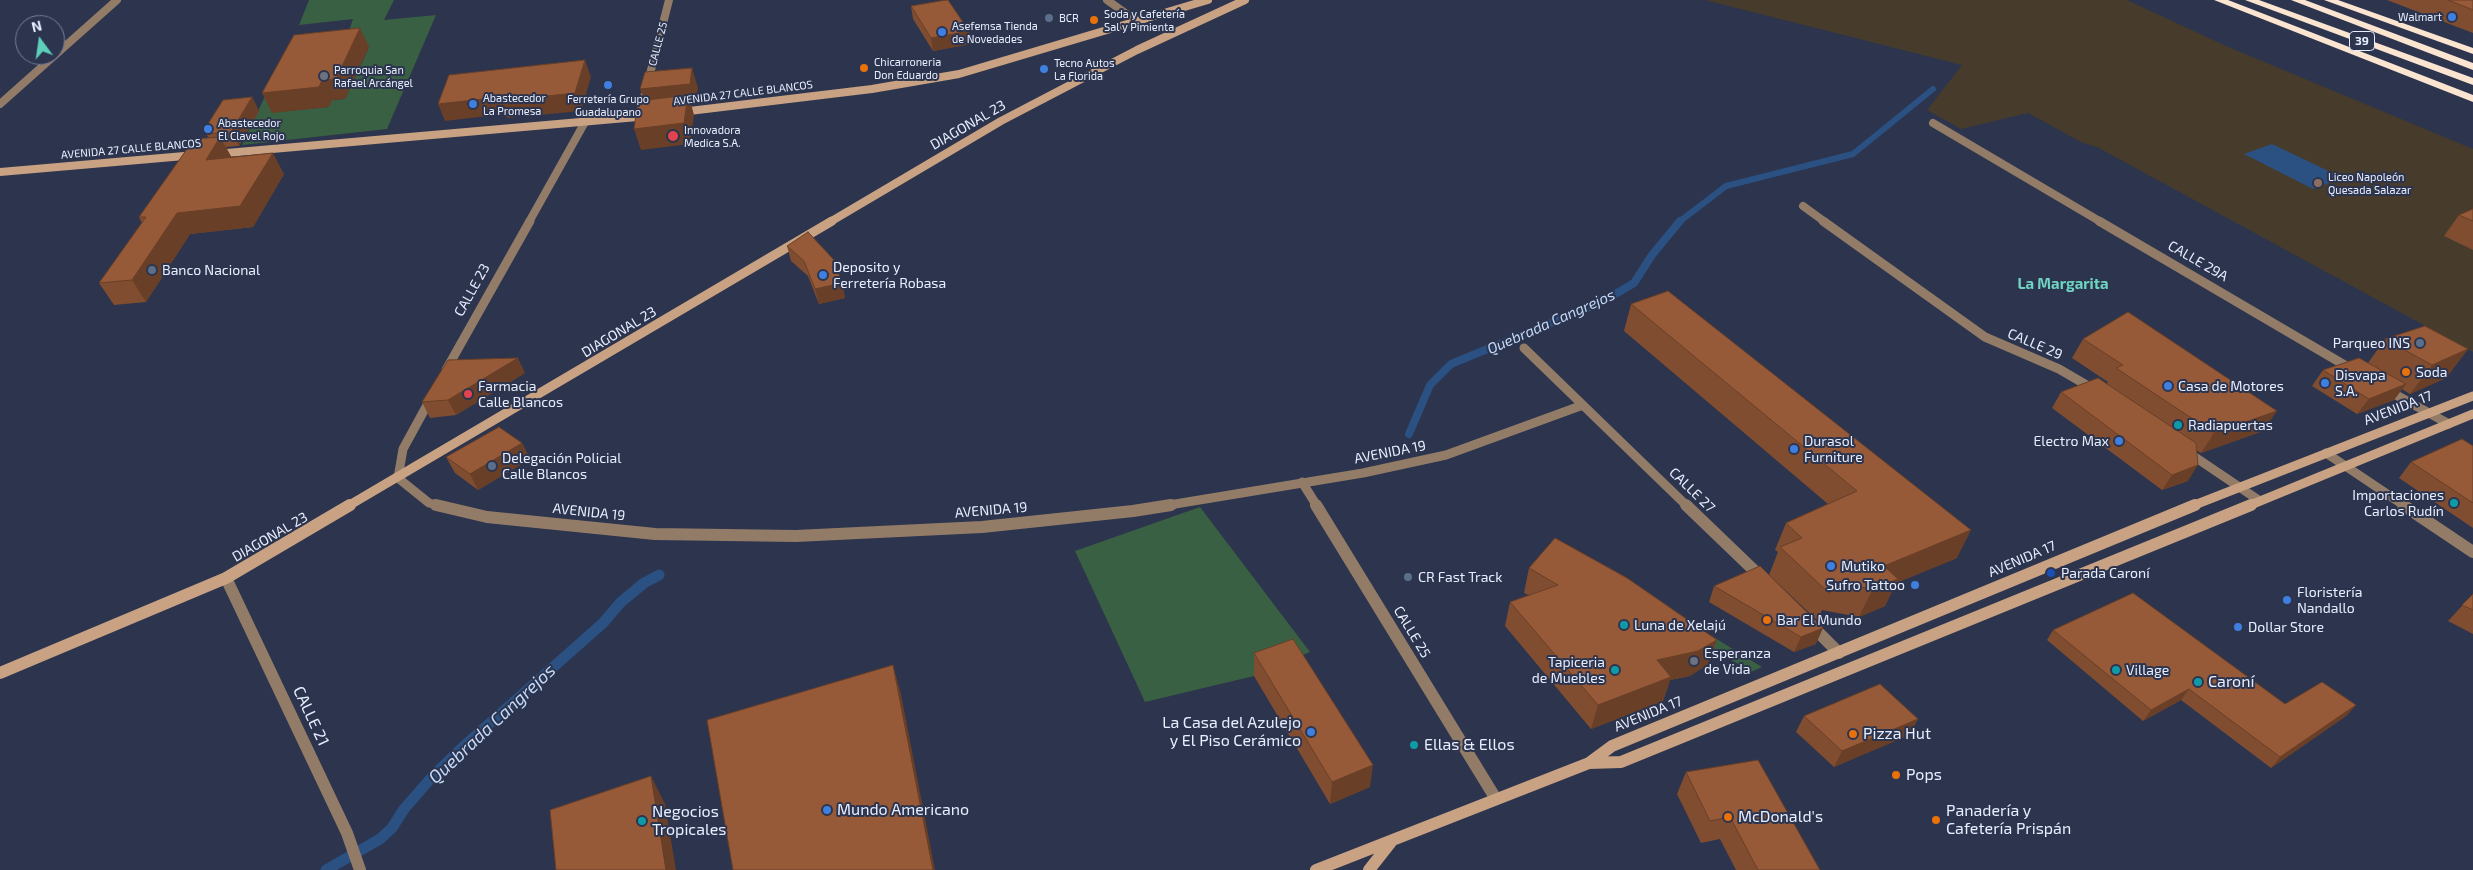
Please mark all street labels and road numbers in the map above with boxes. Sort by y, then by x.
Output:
street label: CALLE 25 [646,21,670,67]
road number: 39 [2350,31,2374,50]
street label: AVENIDA 27 CALLE BLANCOS [672,78,814,108]
street label: DIAGONAL 23 [927,97,1009,153]
street label: AVENIDA 27 CALLE BLANCOS [60,136,202,162]
street label: CALLE 29A [2165,237,2231,285]
street label: CALLE 23 [451,261,493,319]
street label: DIAGONAL 23 [579,303,659,361]
street label: CALLE 29 [2005,325,2065,363]
street label: AVENIDA 17 [2361,387,2435,429]
street label: AVENIDA 19 [1353,437,1427,467]
street label: CALLE 27 [1666,464,1718,516]
street label: AVENIDA 19 [954,498,1028,522]
street label: AVENIDA 19 [552,500,626,524]
street label: DIAGONAL 23 [229,509,311,565]
street label: AVENIDA 17 [1986,537,2058,581]
street label: CALLE 25 [1390,603,1434,661]
street label: CALLE 21 [289,683,333,749]
street label: AVENIDA 17 [1611,693,1685,735]

